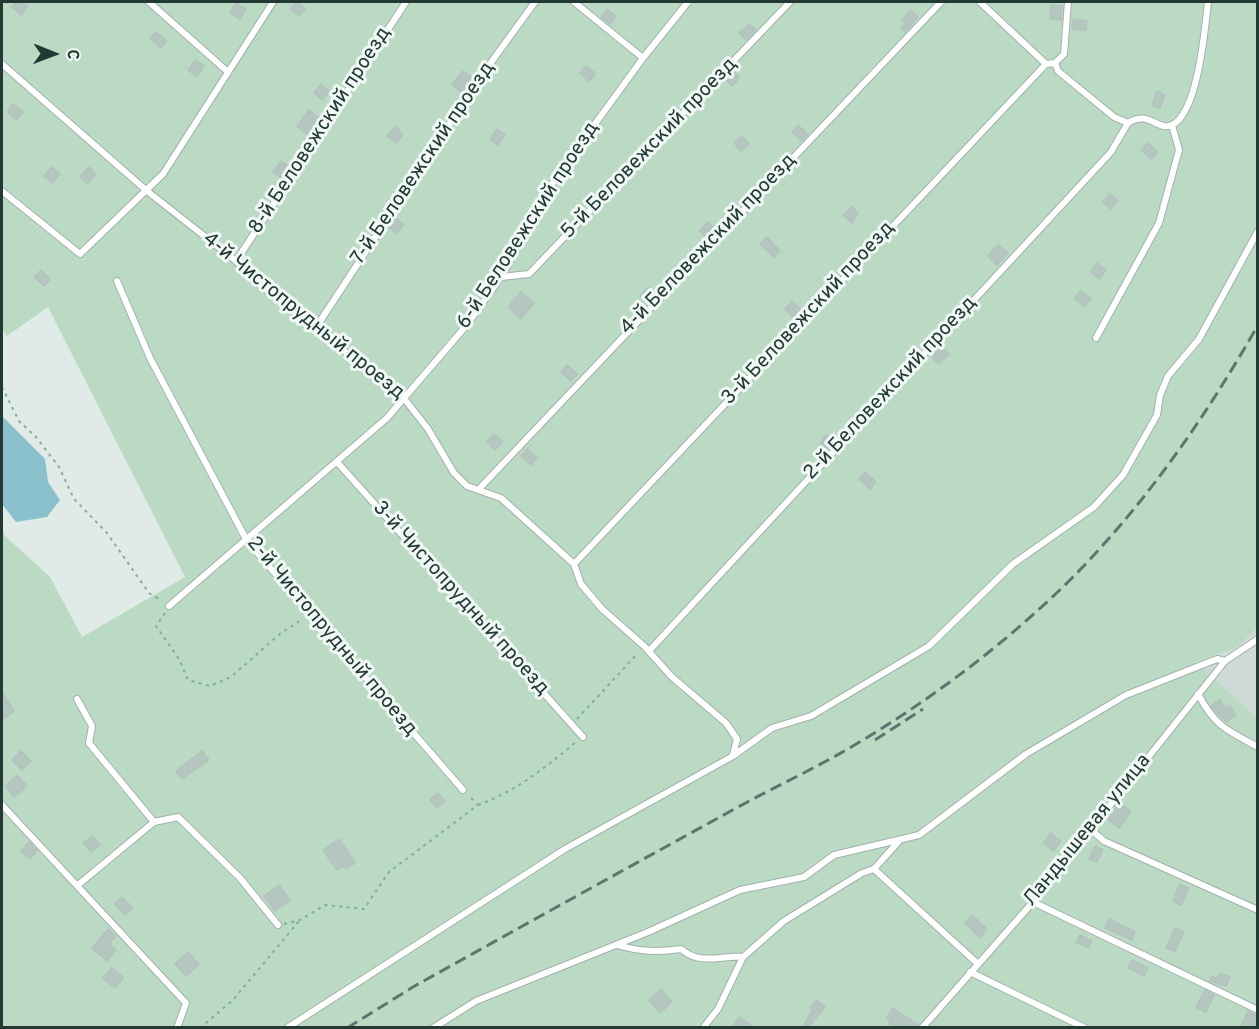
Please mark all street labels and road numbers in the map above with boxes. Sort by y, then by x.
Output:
street label: 8-й Беловежский проезд [245,23,397,239]
street label: 5-й Беловежский проезд [557,53,743,245]
street label: 7-й Беловежский проезд [347,58,501,270]
street label: 6-й Беловежский проезд [453,118,605,334]
street label: 4-й Беловежский проезд [616,149,802,341]
street label: 3-й Беловежский проезд [718,217,900,411]
street label: 4-й Чистопрудный проезд [197,228,409,406]
street label: 2-й Беловежский проезд [800,292,982,486]
street label: 3-й Чистопрудный проезд [367,497,553,701]
street label: 2-й Чистопрудный проезд [241,532,421,742]
street label: Ландышевая улица [1019,750,1157,912]

